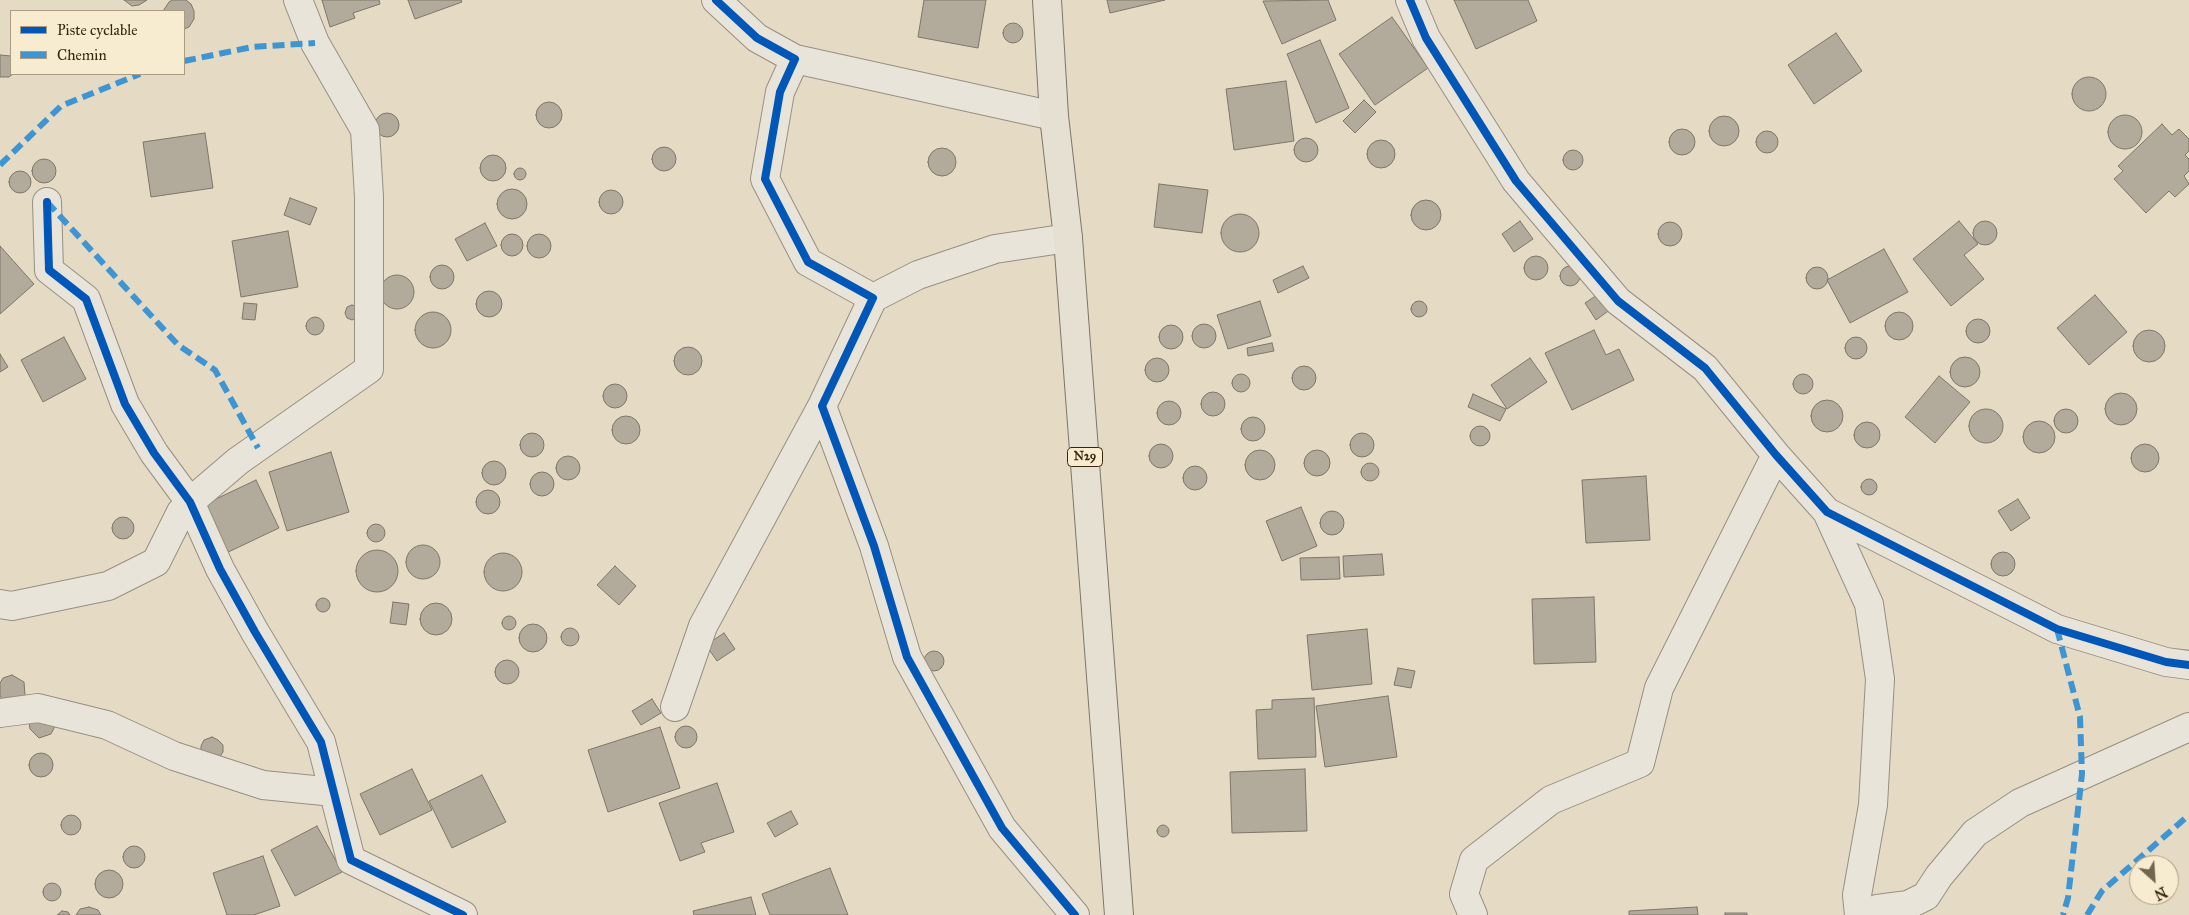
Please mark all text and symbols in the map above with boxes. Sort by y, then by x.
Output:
legend [10,10,185,75]
text: Piste cyclable [57,21,137,39]
text: Chemin [57,46,107,64]
road number: N29 [1068,448,1102,467]
north arrow [2129,855,2179,905]
text: N [2151,883,2169,903]

